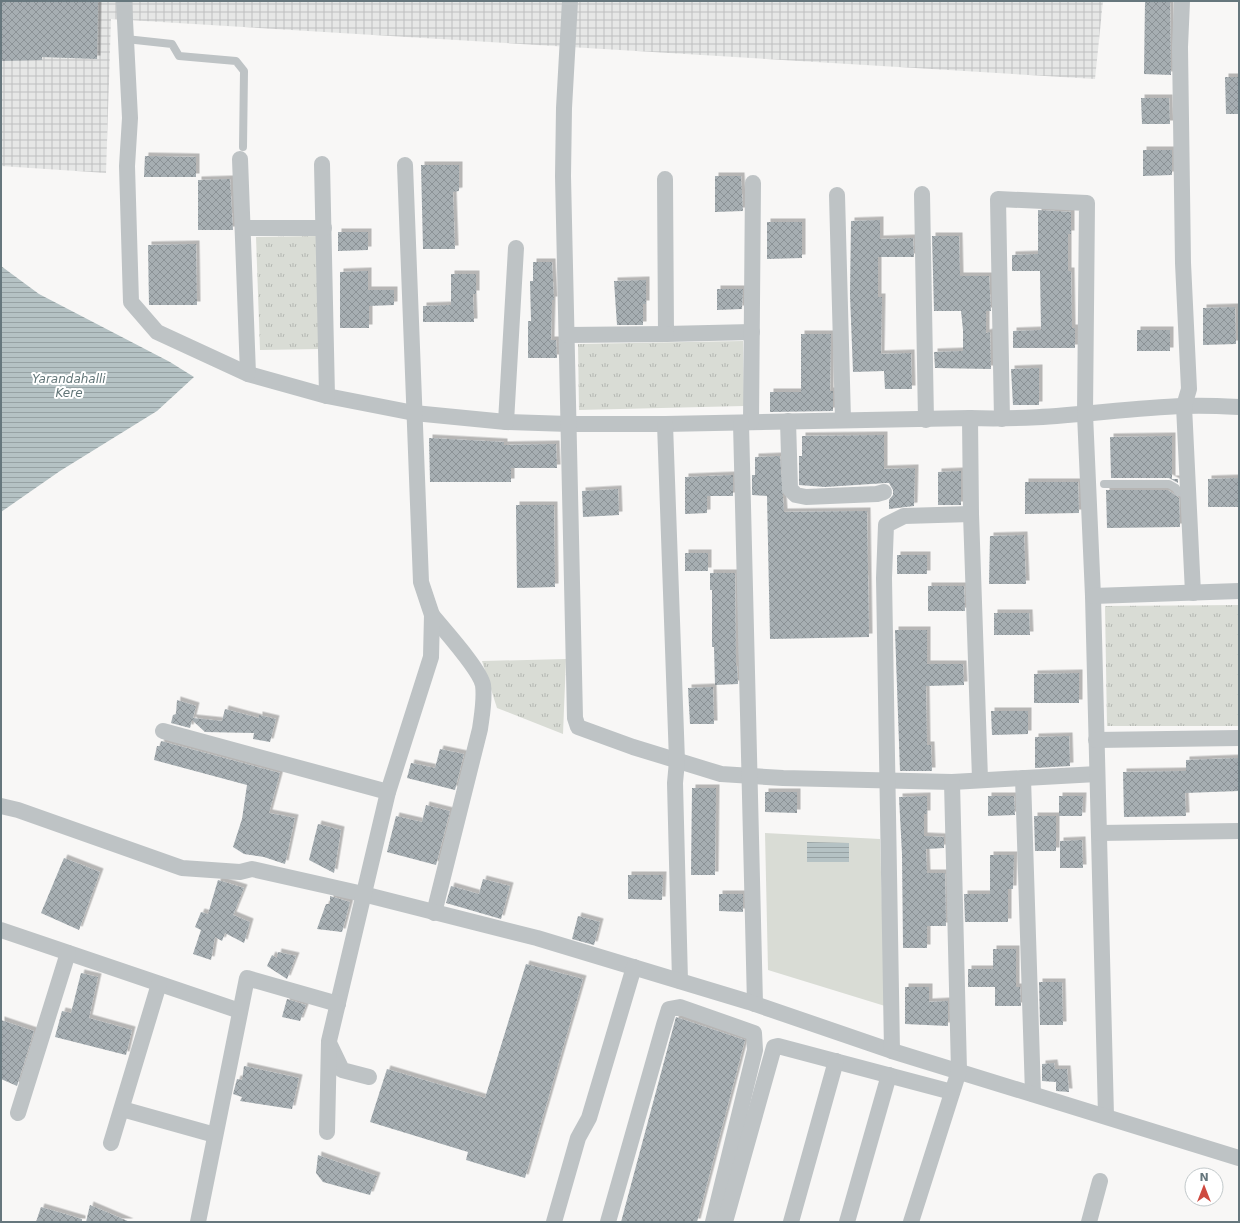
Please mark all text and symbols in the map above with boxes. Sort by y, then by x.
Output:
water label: Yarandahalli Kere [32,372,106,400]
north arrow [1184,1167,1224,1207]
text: N [1199,1171,1209,1184]

